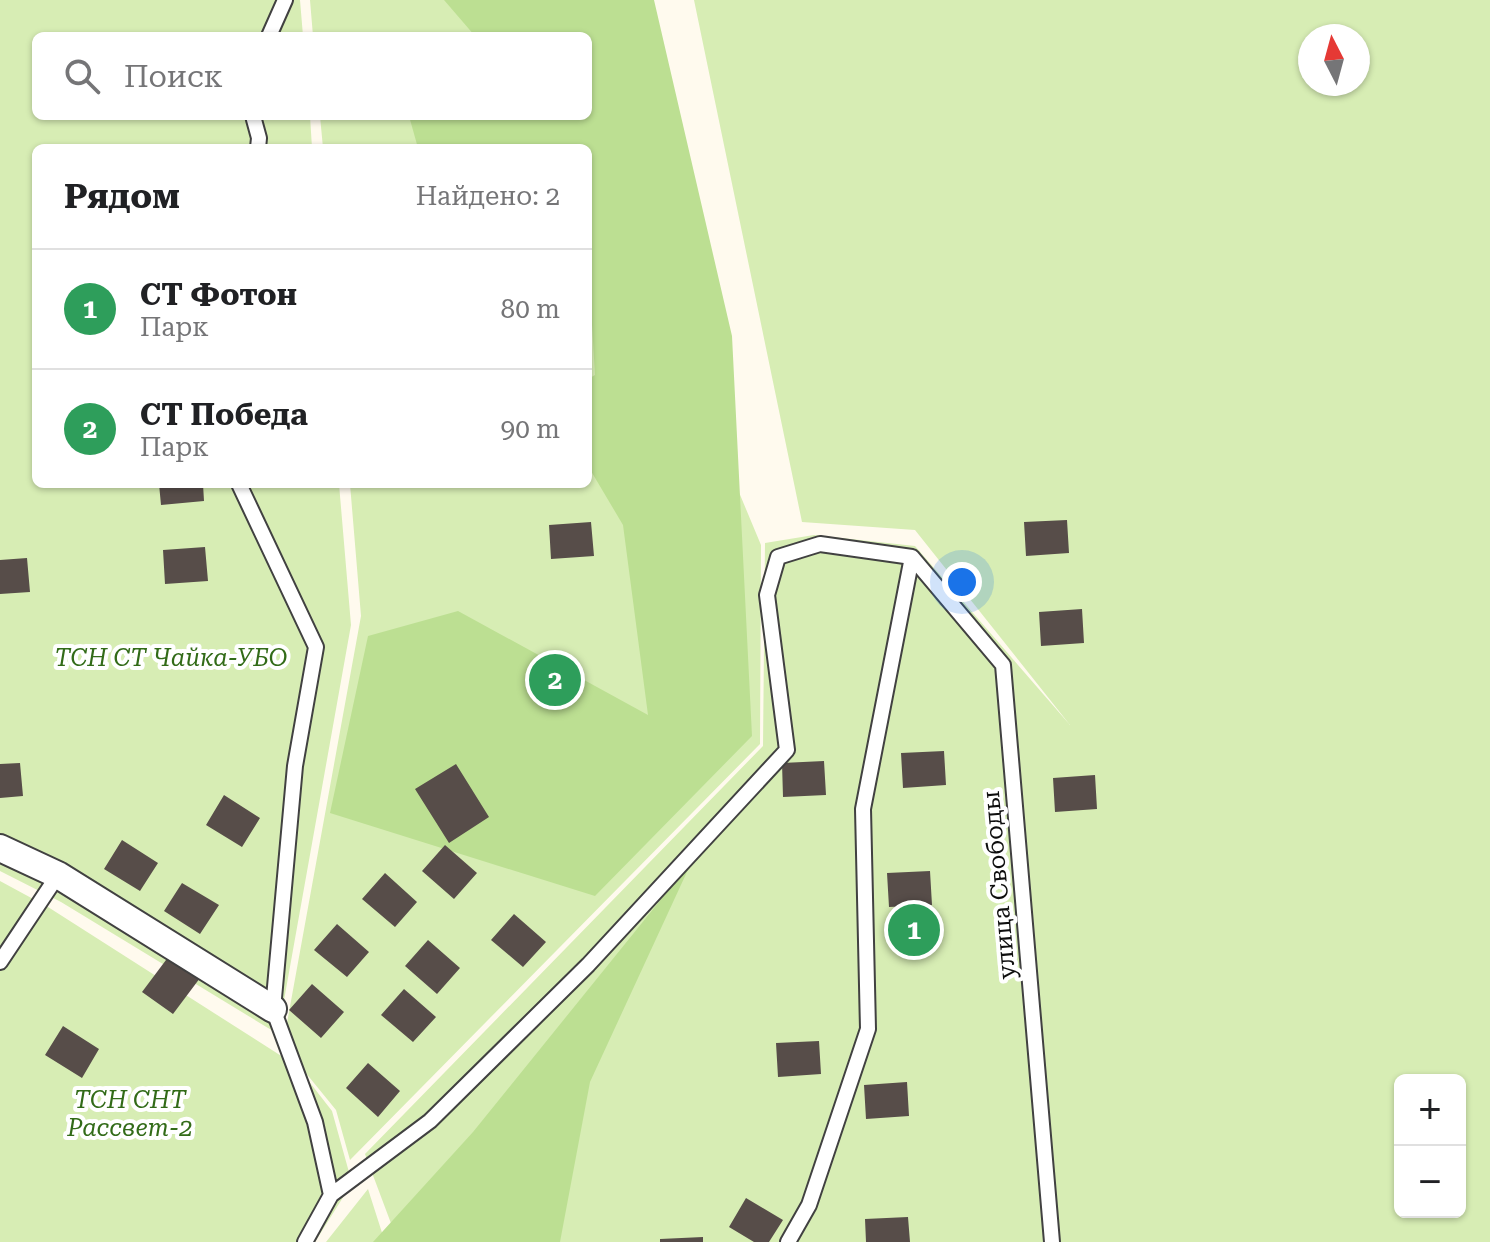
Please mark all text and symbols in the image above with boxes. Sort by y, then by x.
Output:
north arrow [1298,24,1370,96]
search box [32,32,592,120]
icon: search [60,54,104,98]
text: Поиск [124,59,223,94]
text: Рядом [64,176,180,216]
text: Найдено: 2 [416,181,560,211]
text: СТ Фотон [140,277,297,312]
text: 1 [83,294,97,324]
text: 80 m [501,294,560,324]
text: Парк [140,312,209,342]
text: СТ Победа [140,397,308,432]
text: 2 [83,414,97,444]
text: 90 m [501,414,560,444]
text: Парк [140,432,209,462]
your location [942,562,982,602]
park label: ТСН СТ Чайка-УБО [54,644,288,672]
pin: 2 [529,650,581,710]
street label: улица Свободы [977,790,1021,980]
pin: 1 [888,900,940,960]
map controls [1394,1074,1466,1218]
button: + [1394,1074,1466,1146]
park label: ТСН СНТ Рассвет-2 [66,1086,193,1142]
button: − [1394,1146,1466,1218]

